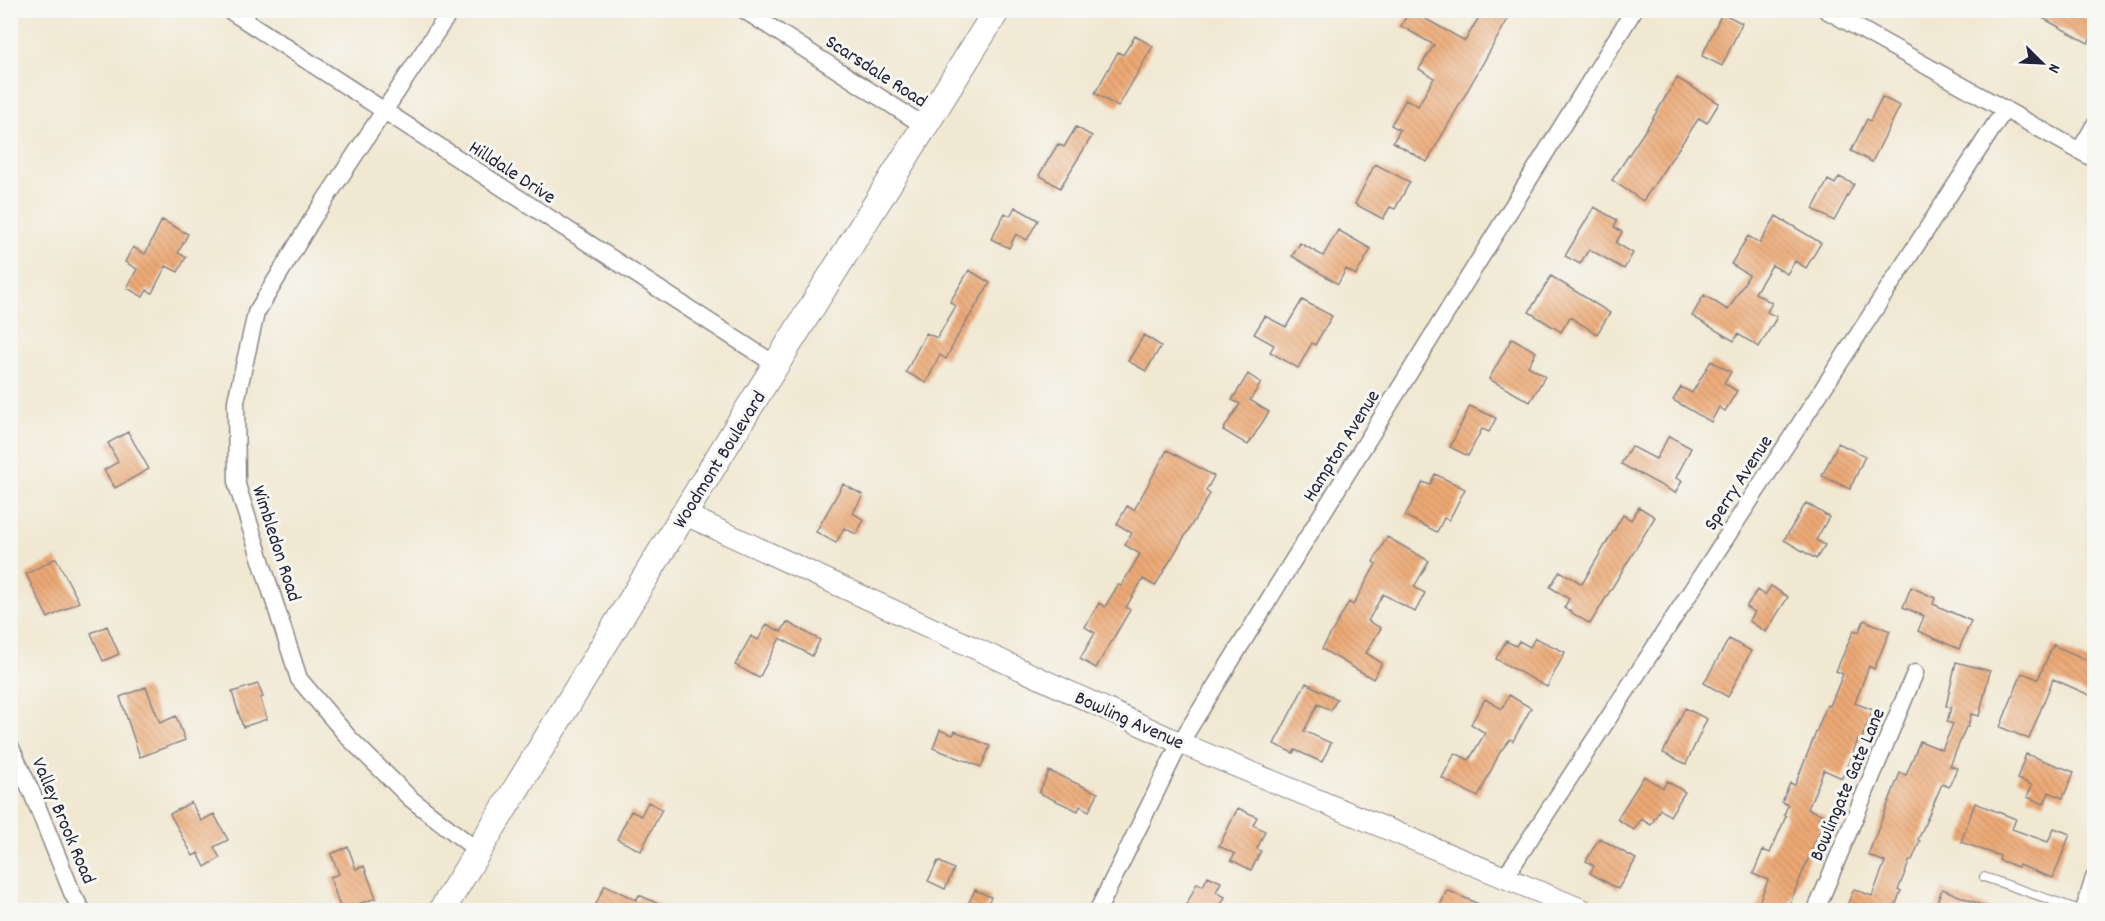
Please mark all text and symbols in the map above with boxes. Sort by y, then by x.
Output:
street label: Scarsdale Road [819,29,932,116]
north arrow [2012,33,2072,93]
text: N [2041,60,2066,76]
street label: Hilldale Drive [462,135,561,212]
street label: Hampton Avenue [1297,385,1388,508]
street label: Woodmont Boulevard [667,386,774,535]
street label: Sperry Avenue [1698,430,1781,537]
street label: Wimbledon Road [243,482,307,606]
street label: Bowling Avenue [1070,685,1188,758]
street label: Bowlingate Gate Lane [1804,704,1894,866]
street label: Valley Brook Road [23,754,101,889]

